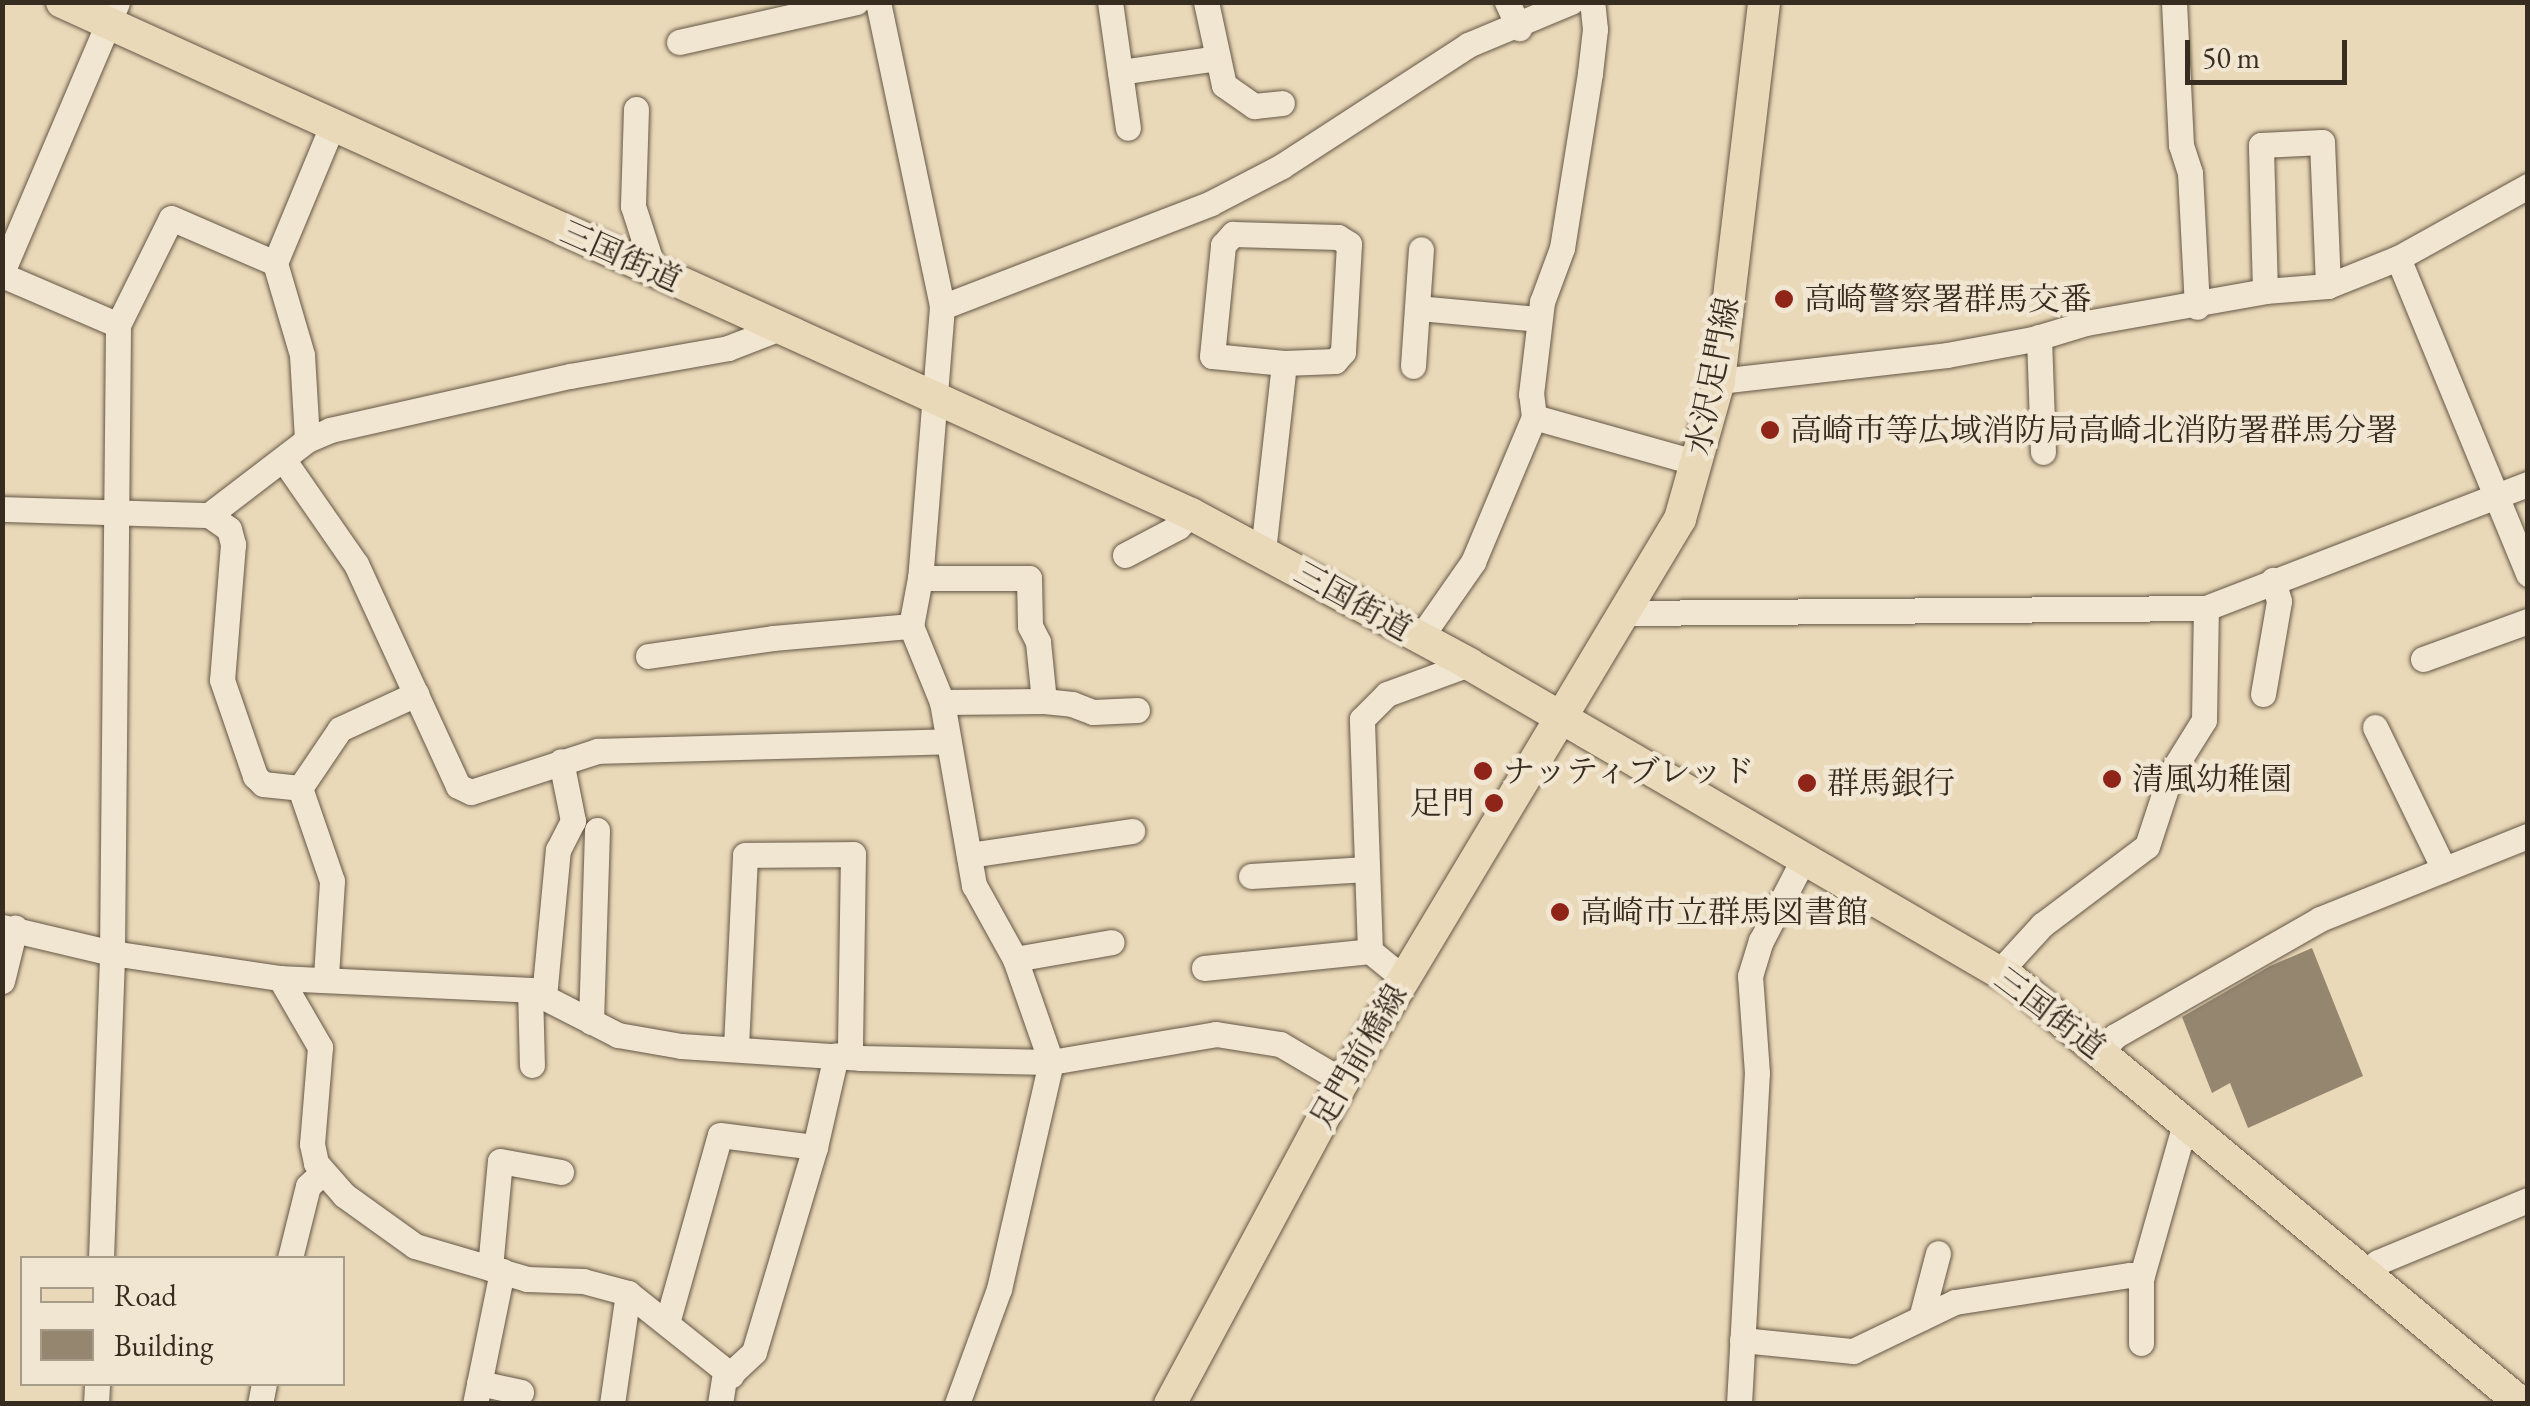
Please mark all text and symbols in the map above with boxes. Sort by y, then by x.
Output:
scale bar [2190,20,2352,82]
text: 50 m [2202,38,2260,77]
street label: 三国街道 [555,212,687,300]
place label: 高崎警察署群馬交番 [1804,280,2092,318]
marker: 高崎警察署群馬交番 [1773,288,1795,310]
street label: 水沢足門線 [1679,294,1747,458]
place label: 高崎市等広域消防局高崎北消防署群馬分署 [1790,411,2398,449]
marker: 高崎市等広域消防局高崎北消防署群馬分署 [1759,419,1781,441]
street label: 三国街道 [1288,553,1418,649]
place label: ナッティブレッド [1503,752,1759,790]
marker: ナッティブレッド [1472,760,1494,782]
place label: 清風幼稚園 [2132,760,2292,798]
place label: 群馬銀行 [1827,764,1955,802]
marker: 清風幼稚園 [2101,768,2123,790]
marker: 群馬銀行 [1796,772,1818,794]
place label: 足門 [1410,784,1474,822]
marker: 足門 [1483,792,1505,814]
place label: 高崎市立群馬図書館 [1580,893,1868,931]
marker: 高崎市立群馬図書館 [1549,901,1571,923]
street label: 三国街道 [1987,959,2113,1067]
street label: 足門前橋線 [1302,977,1416,1135]
legend [20,1256,345,1386]
text: Road [114,1276,177,1315]
text: Building [114,1326,213,1365]

